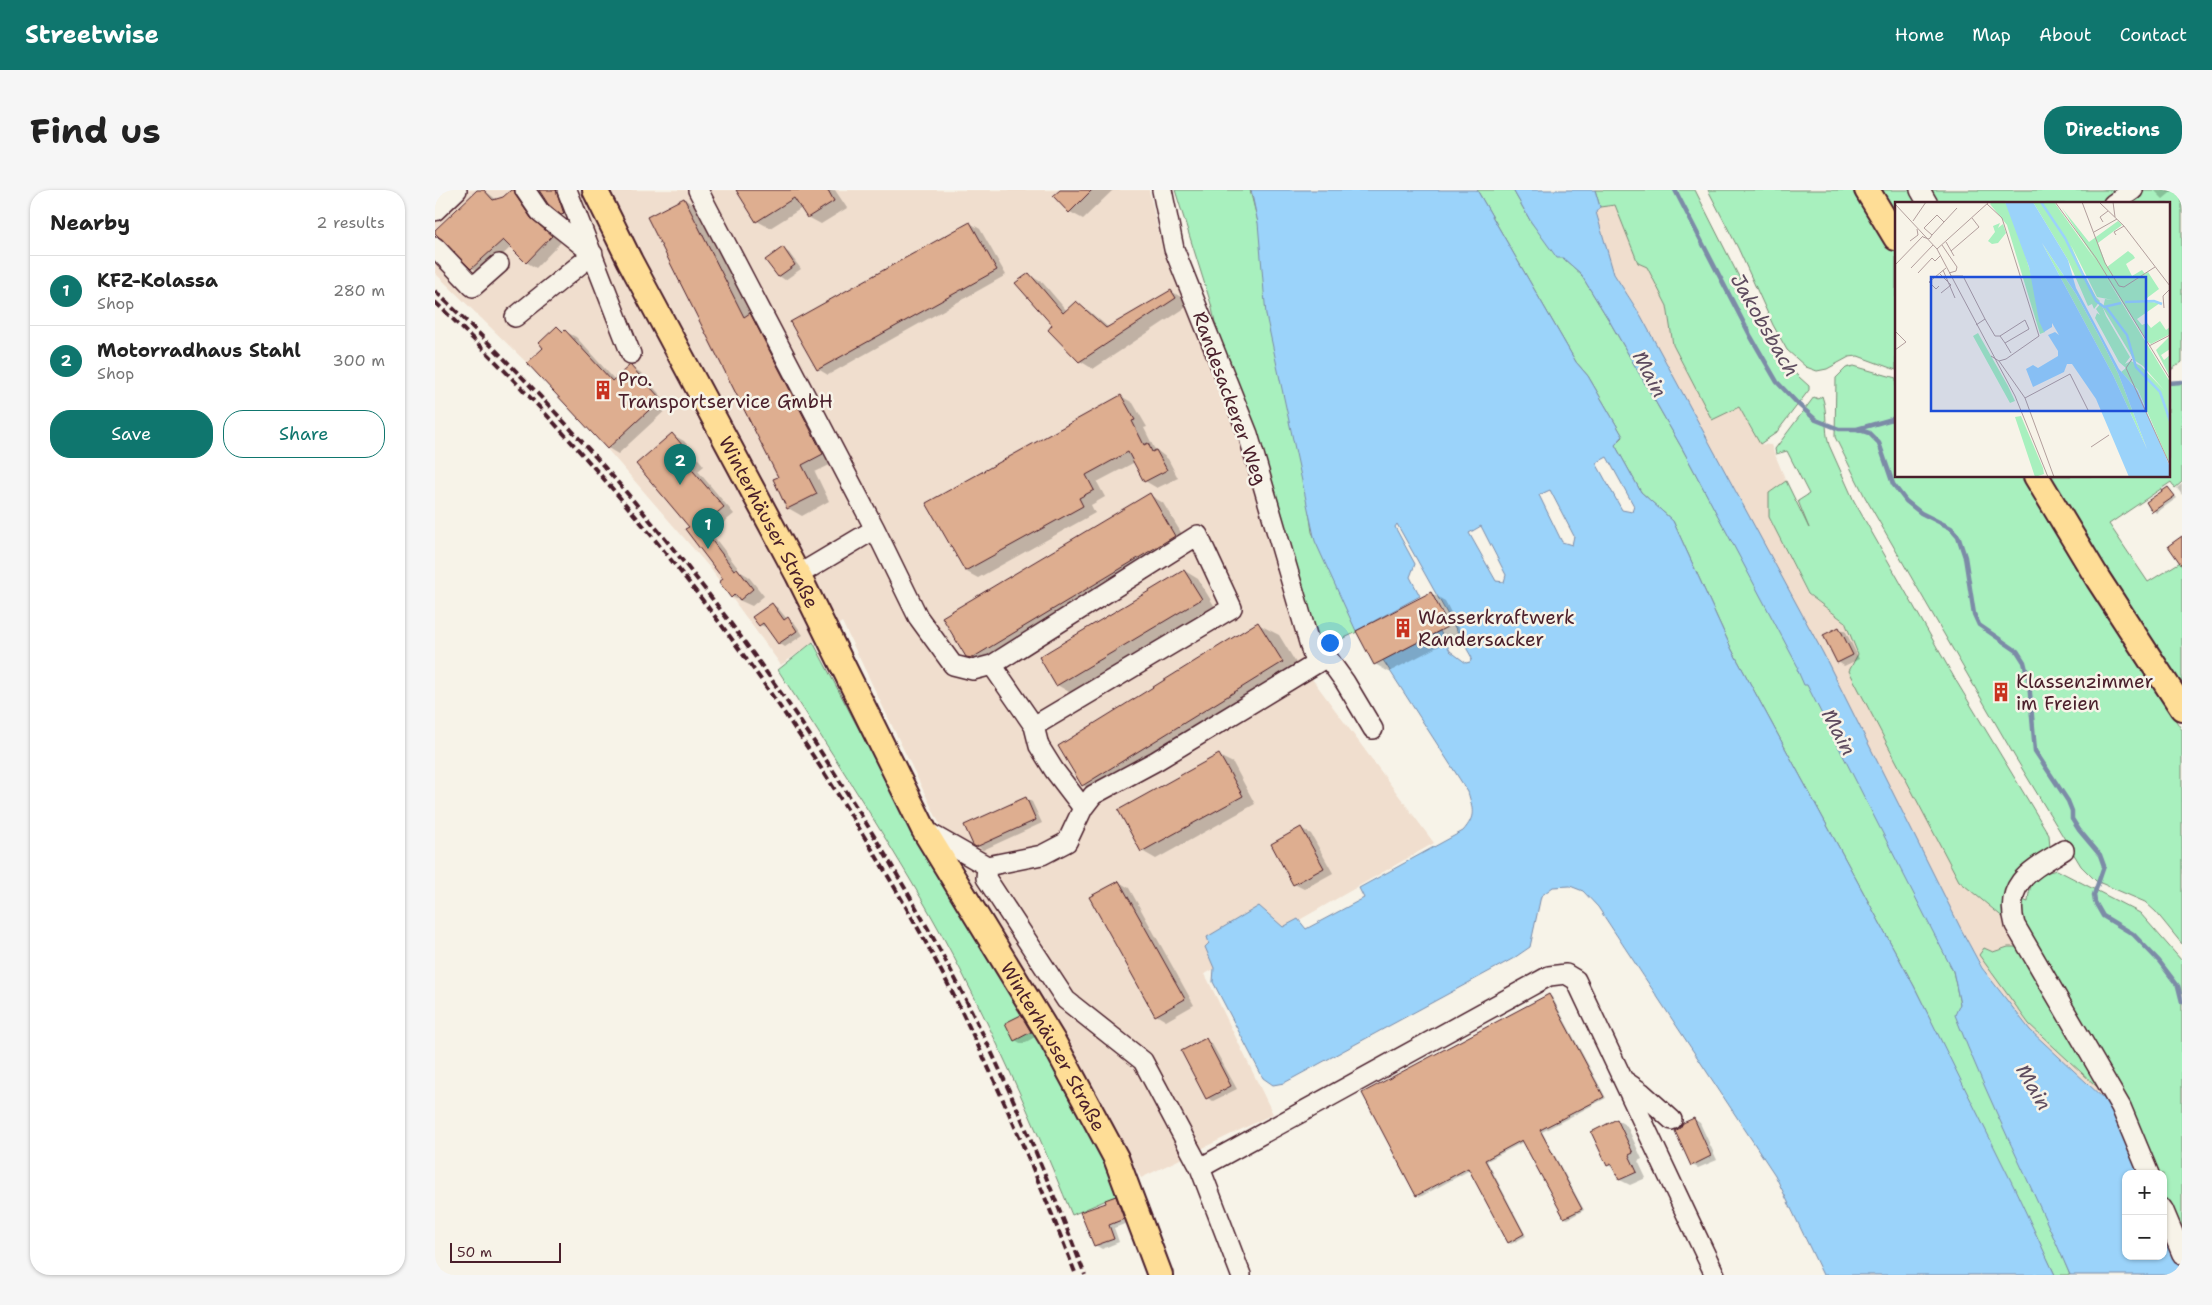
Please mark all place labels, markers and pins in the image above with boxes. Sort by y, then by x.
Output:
place label: Pro. Transportservice GmbH [618,367,833,414]
building icon: Pro. Transportservice GmbH [592,379,614,401]
pin: 2 [664,444,696,485]
pin: 1 [692,508,724,549]
place label: Wasserkraftwerk Randersacker [1418,605,1575,652]
building icon: Wasserkraftwerk Randersacker [1392,617,1414,639]
place label: Klassenzimmer im Freien [2016,669,2153,716]
building icon: Klassenzimmer im Freien [1990,681,2012,703]

